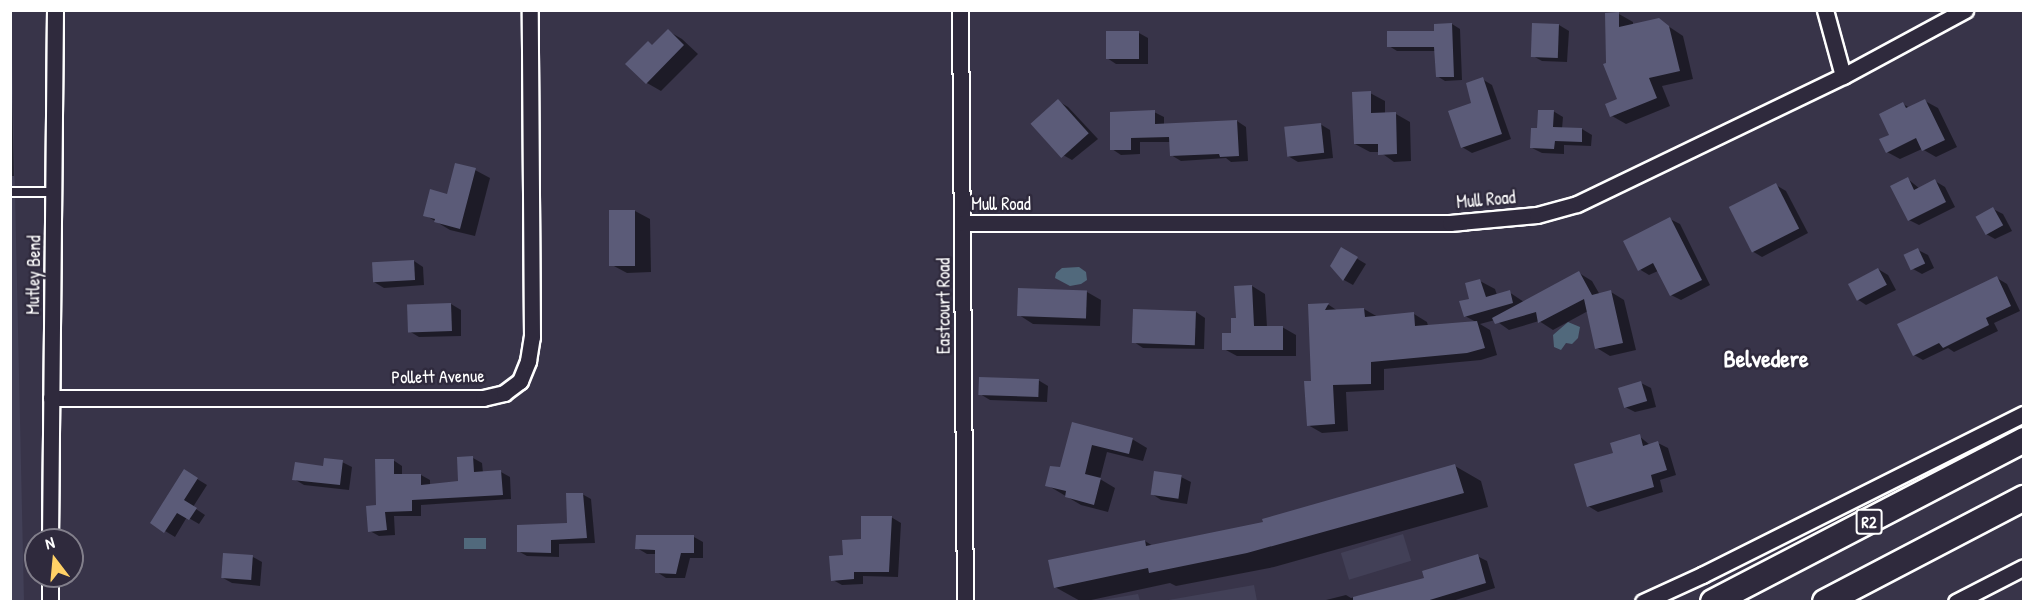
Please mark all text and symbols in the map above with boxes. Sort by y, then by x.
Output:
street label: Mull Road [1456,187,1516,213]
street label: Mull Road [971,193,1031,215]
street label: Mutley Bend [23,235,45,315]
street label: Eastcourt Road [933,258,955,354]
district label: Belvedere [1724,345,1808,373]
street label: Pollett Avenue [391,365,485,389]
road number: R2 [1856,509,1882,535]
north arrow [24,528,84,588]
text: N [42,531,57,554]

